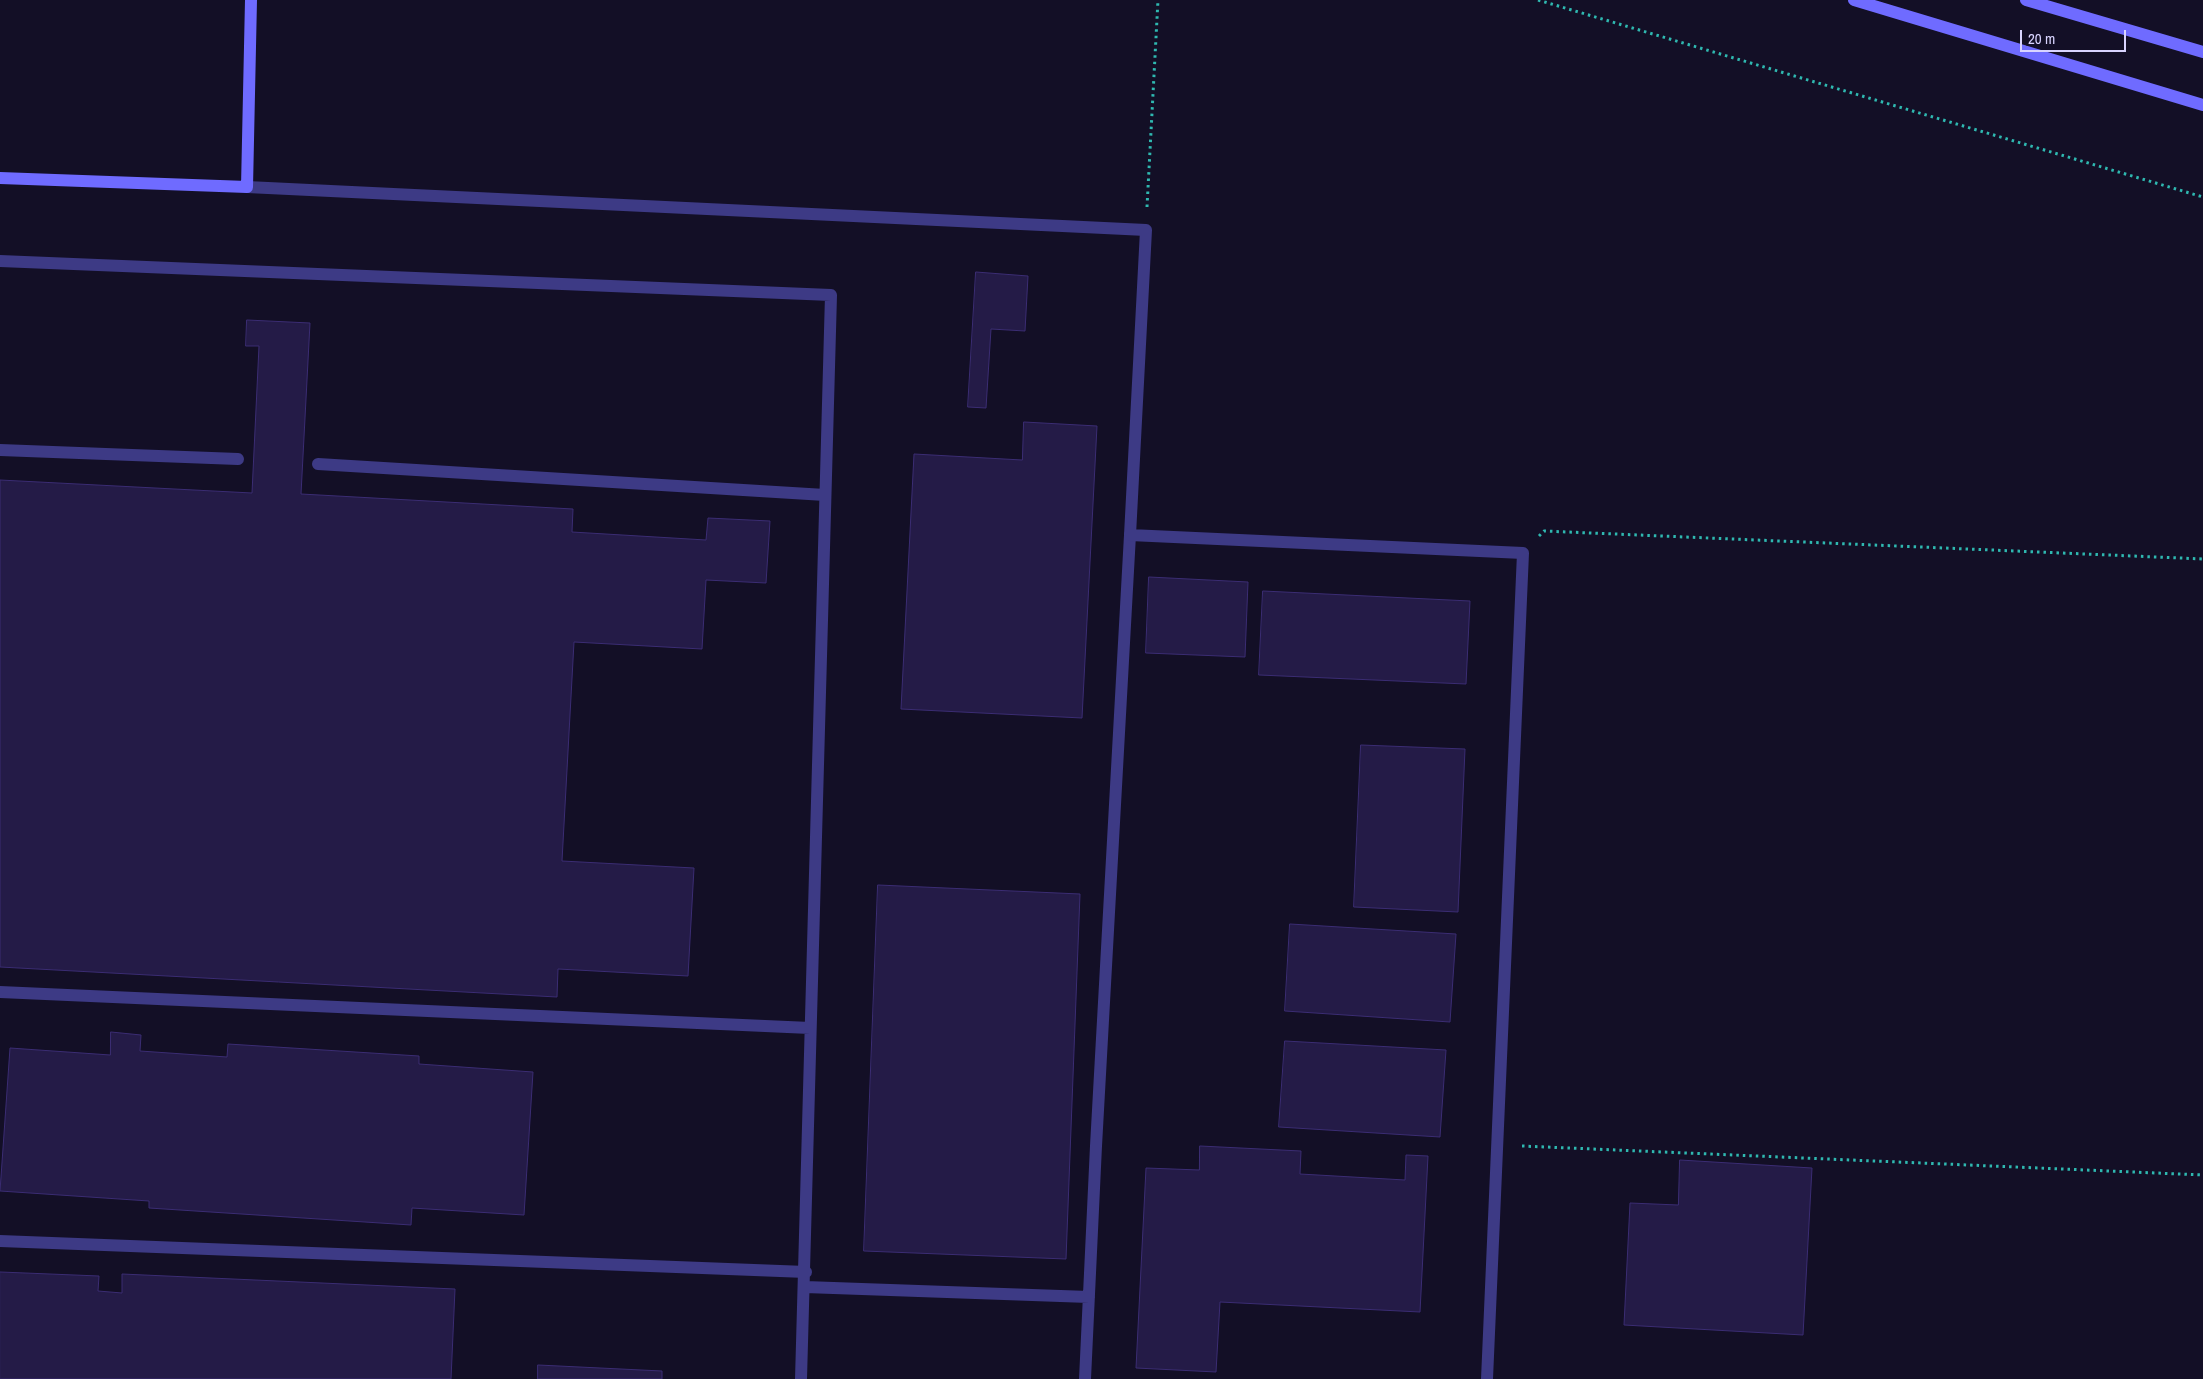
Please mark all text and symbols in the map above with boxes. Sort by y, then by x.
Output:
scale bar [2023,20,2129,52]
text: 20 m [2028,28,2055,49]

